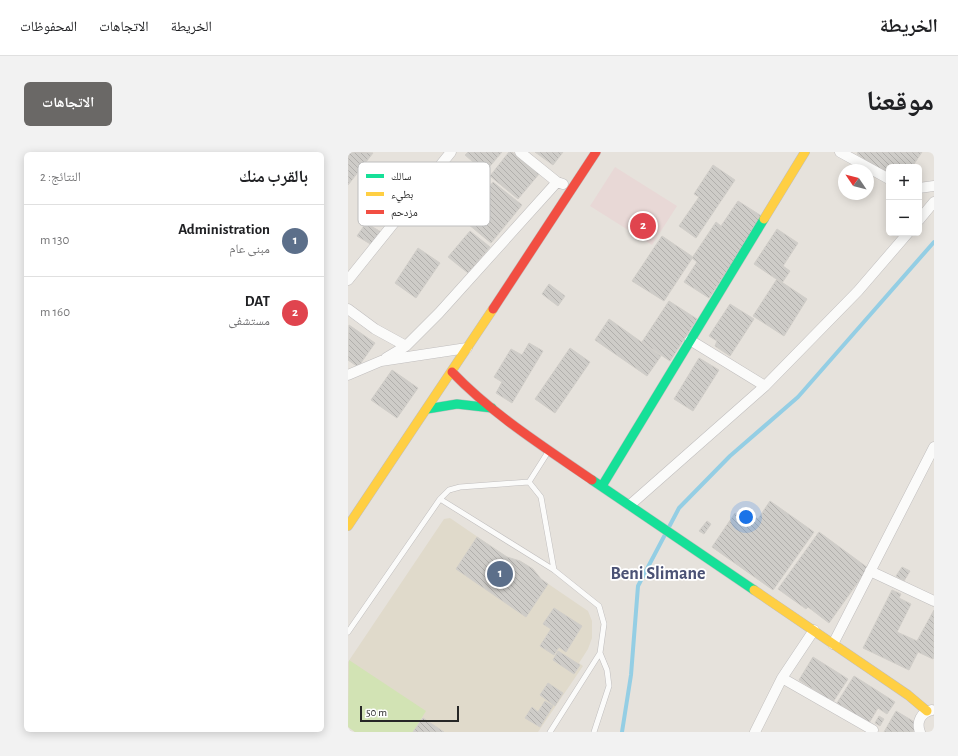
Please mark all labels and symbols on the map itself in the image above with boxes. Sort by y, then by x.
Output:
legend [358,162,490,226]
north arrow [838,164,874,200]
text: سالك [391,171,411,182]
text: بطيء [391,189,413,203]
text: مزدحم [391,207,418,220]
pin: 2 [630,211,656,241]
your location [736,507,756,527]
pin: 1 [487,559,513,589]
district label: Beni Slimane [610,565,706,583]
scale bar [360,704,459,723]

